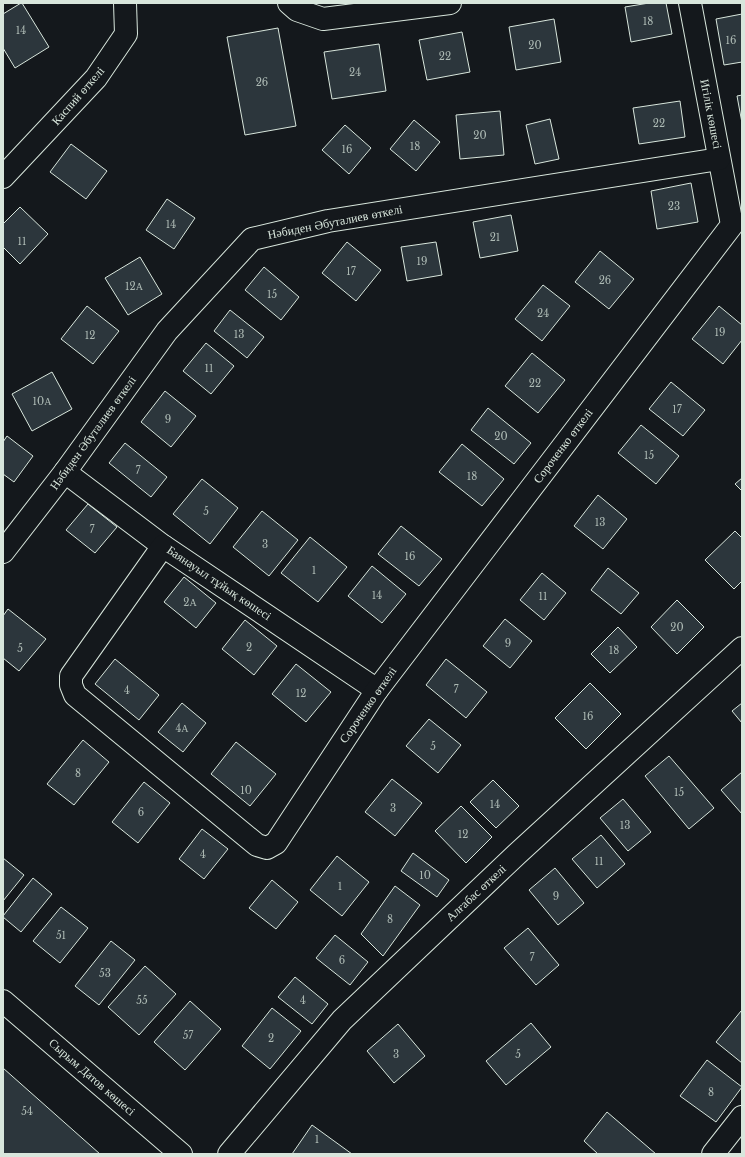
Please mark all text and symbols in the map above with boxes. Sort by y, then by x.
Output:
house number: 18 [643,15,653,28]
house number: 14 [16,24,26,37]
house number: 16 [726,34,736,47]
house number: 20 [528,39,542,52]
house number: 22 [439,50,451,63]
street label: Каспий өткелі [48,63,108,128]
house number: 24 [349,66,361,79]
house number: 26 [256,76,268,89]
street label: Игілік көшесі [697,78,726,151]
house number: 22 [653,117,665,130]
house number: 20 [473,129,487,142]
house number: 18 [410,140,420,153]
house number: 16 [342,143,352,156]
house number: 23 [668,200,680,213]
street label: Нәбиден Әбуталиев өткелі [266,201,404,242]
house number: 14 [166,218,176,231]
house number: 21 [490,231,500,244]
house number: 11 [18,235,26,248]
house number: 19 [417,255,427,268]
house number: 17 [346,265,357,278]
house number: 26 [599,274,611,287]
house number: 12А [125,280,144,293]
house number: 15 [267,288,277,301]
house number: 24 [537,307,549,320]
house number: 19 [715,326,725,339]
house number: 13 [234,328,244,341]
house number: 12 [85,329,95,342]
house number: 11 [205,362,213,375]
street label: Нәбиден Әбуталиев өткелі [46,372,139,493]
house number: 22 [529,377,541,390]
house number: 10А [33,395,52,408]
house number: 17 [672,403,683,416]
street label: Сороченко өткелі [530,405,596,486]
house number: 9 [165,413,171,426]
house number: 20 [494,430,508,443]
house number: 15 [644,449,654,462]
house number: 7 [135,464,141,477]
house number: 18 [467,470,477,483]
house number: 5 [203,505,209,518]
house number: 13 [595,516,605,529]
house number: 7 [89,523,95,536]
house number: 3 [262,538,268,551]
street label: Баянауыл тұйық көшесі [164,542,275,623]
house number: 16 [405,550,415,563]
house number: 1 [312,564,316,577]
house number: 14 [372,589,382,602]
house number: 11 [539,590,547,603]
house number: 2А [183,596,197,609]
house number: 20 [670,621,684,634]
house number: 9 [505,637,511,650]
house number: 2 [246,641,252,654]
house number: 5 [17,642,23,655]
house number: 18 [609,644,619,657]
street label: Сороченко өткелі [336,663,400,746]
house number: 7 [453,683,459,696]
house number: 4 [124,684,130,697]
house number: 12 [296,687,306,700]
house number: 16 [583,710,593,723]
house number: 4А [175,722,189,735]
house number: 5 [430,740,436,753]
house number: 8 [75,767,81,780]
house number: 10 [240,784,252,797]
house number: 15 [674,786,684,799]
house number: 14 [490,798,500,811]
house number: 3 [390,802,396,815]
house number: 6 [138,806,144,819]
house number: 13 [620,819,630,832]
house number: 12 [458,828,468,841]
house number: 4 [200,848,206,861]
house number: 11 [595,855,603,868]
street label: Алғабас өткелі [443,861,509,924]
house number: 10 [419,869,431,882]
house number: 1 [338,880,342,893]
house number: 9 [553,890,559,903]
house number: 8 [387,913,393,926]
house number: 51 [56,929,66,942]
house number: 7 [529,951,535,964]
house number: 6 [339,954,345,967]
house number: 53 [99,967,111,980]
house number: 55 [136,994,148,1007]
house number: 4 [300,994,306,1007]
house number: 57 [183,1029,194,1042]
house number: 2 [268,1032,274,1045]
street label: Сырым Датов көшесі [46,1035,139,1119]
house number: 3 [393,1048,399,1061]
house number: 5 [515,1048,521,1061]
house number: 8 [708,1086,714,1099]
house number: 54 [21,1105,33,1118]
house number: 1 [315,1133,319,1146]

